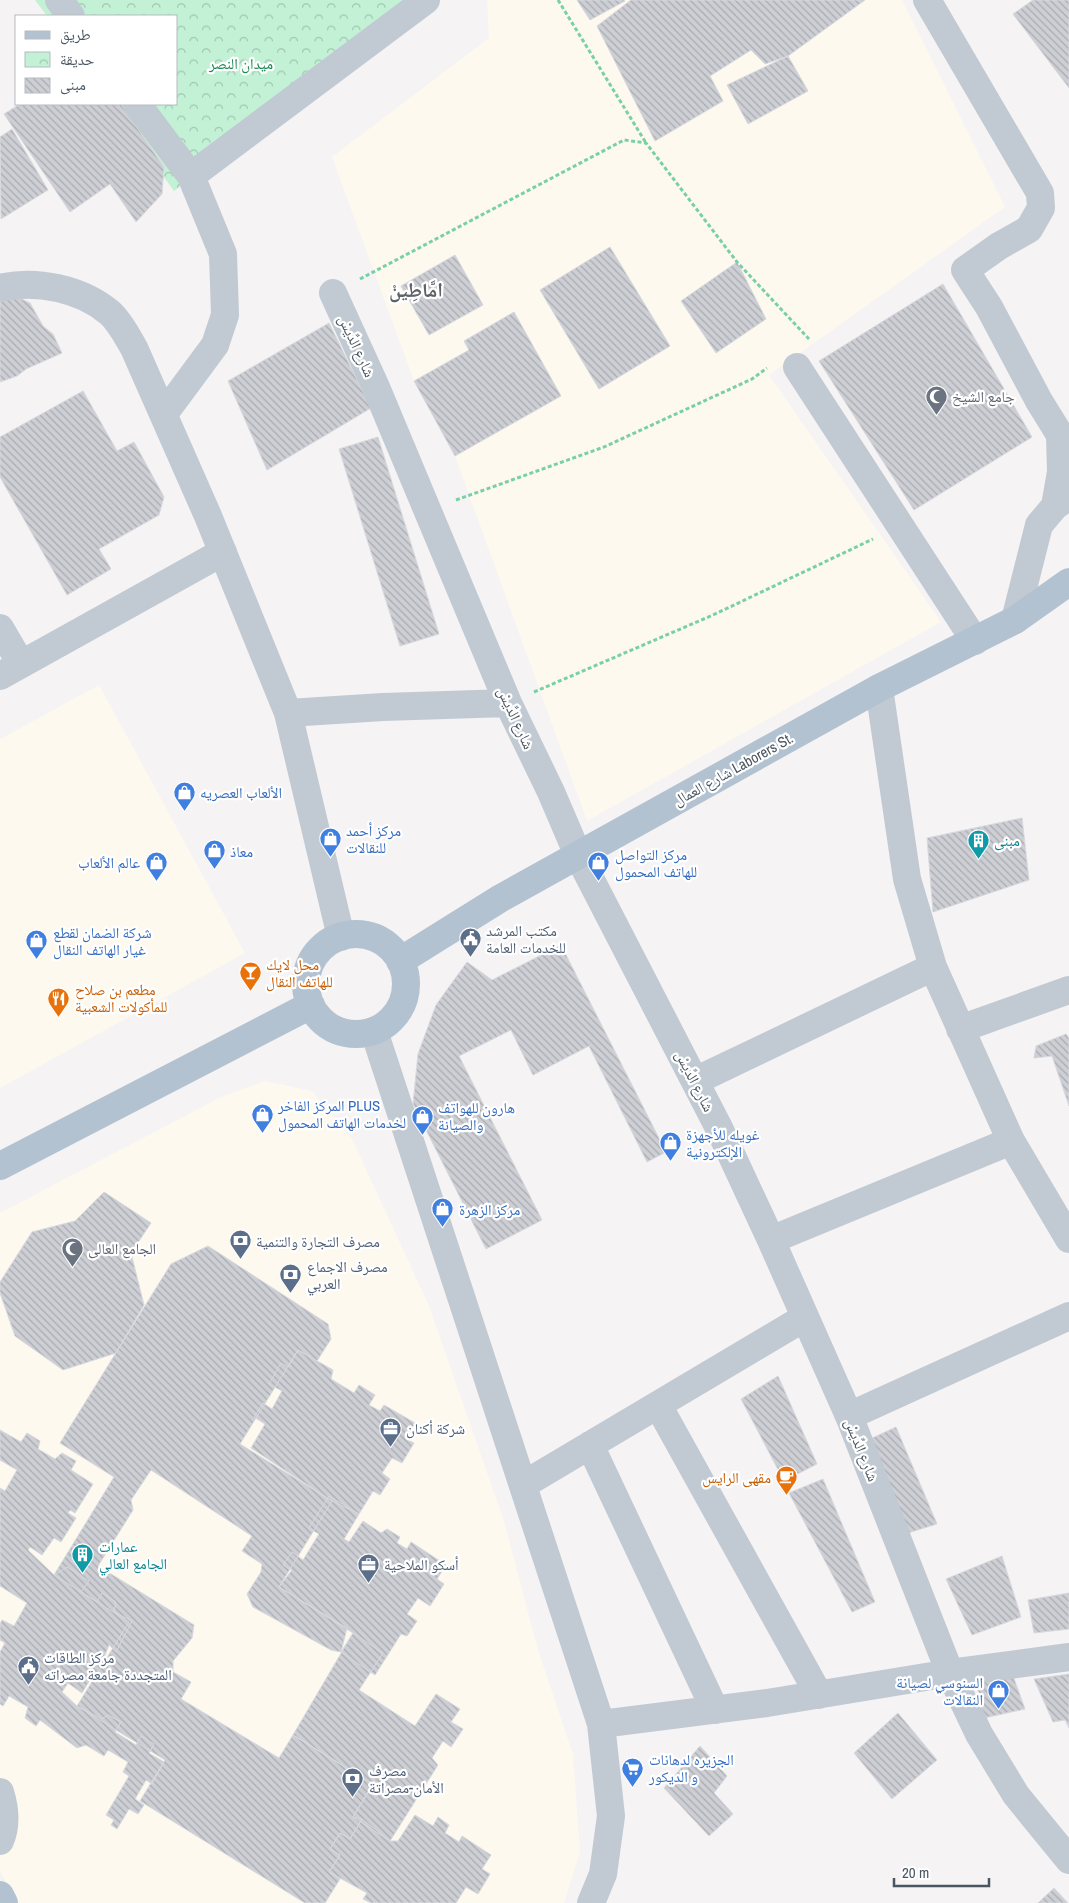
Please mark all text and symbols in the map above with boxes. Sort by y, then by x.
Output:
legend [15,15,178,105]
text: طريق [60,24,91,45]
text: حديقة [60,49,95,70]
park label: ميدان النصر [208,53,273,74]
text: مبنى [60,74,86,95]
district label: امَّاطِينْ [389,276,443,303]
street label: شارع الدِّيسْ [333,312,381,381]
mosque icon: جامع الشيخ [924,384,948,415]
place label: جامع الشيخ [952,386,1015,407]
street label: شارع الدِّيسْ [492,684,540,753]
street label: شارع العمال Laborers St. [669,727,797,811]
shop icon: الألعاب العصريه [172,780,196,811]
place label: الألعاب العصريه [200,782,282,803]
place label: مركز أحمد للنقالات [346,820,401,858]
shop icon: مركز أحمد للنقالات [318,827,342,858]
building icon: مبنى [966,828,990,859]
place label: مبنى [994,830,1020,851]
shop icon: معاذ [202,839,226,870]
place label: معاذ [230,841,253,862]
place label: مركز التواصل للهاتف المحمول [615,844,697,882]
shop icon: عالم الألعاب [144,850,168,881]
shop icon: مركز التواصل للهاتف المحمول [587,851,611,882]
place label: عالم الألعاب [78,852,140,873]
place label: مكتب المرشد للخدمات العامة [486,920,566,958]
place label: شركة الضمان لقطع غيار الهاتف النقال [53,922,152,960]
public building icon: مكتب المرشد للخدمات العامة [458,927,482,958]
shop icon: شركة الضمان لقطع غيار الهاتف النقال [25,929,49,960]
place label: محل لايك للهاتف النقال [266,954,333,992]
bar icon: محل لايك للهاتف النقال [238,961,262,992]
place label: مطعم بن صلاح للمأكولات الشعبية [75,979,167,1017]
restaurant icon: مطعم بن صلاح للمأكولات الشعبية [47,986,71,1017]
street label: شارع الدِّيسْ [671,1047,719,1115]
place label: المركز الفاخر PLUS لخدمات الهاتف المحمول [277,1095,406,1133]
place label: هارون للهواتف والصيانة [438,1097,515,1135]
shop icon: المركز الفاخر PLUS لخدمات الهاتف المحمول [250,1102,274,1133]
shop icon: هارون للهواتف والصيانة [410,1104,434,1135]
place label: غويله للأجهزة الإلكترونية [686,1124,760,1162]
shop icon: غويله للأجهزة الإلكترونية [658,1131,682,1162]
shop icon: مركز الزهرة [431,1197,455,1228]
place label: مركز الزهرة [459,1199,520,1220]
bank icon: مصرف التجارة والتنمية [228,1229,252,1260]
place label: مصرف التجارة والتنمية [256,1231,380,1252]
mosque icon: الجامع العالى [60,1236,84,1267]
place label: الجامع العالى [88,1238,156,1259]
place label: مصرف الاجماع العربي [307,1256,388,1295]
bank icon: مصرف الاجماع العربي [279,1263,303,1294]
street label: شارع الدِّيسْ [840,1415,884,1485]
office icon: شركة أكنان [378,1416,402,1447]
place label: شركة أكنان [406,1418,465,1439]
cafe icon: مقهى الرايس [775,1465,799,1496]
place label: مقهى الرايس [702,1467,771,1488]
place label: عمارات الجامع العالي [99,1536,167,1575]
building icon: عمارات الجامع العالي [71,1543,95,1574]
office icon: أسكو الملاحية [356,1552,380,1583]
place label: أسكو الملاحية [384,1554,459,1575]
place label: مركز الطاقات المتجددة جامعة مصراته [44,1647,172,1685]
public building icon: مركز الطاقات المتجددة جامعة مصراته [16,1654,40,1685]
place label: السنوسي لصيانة النقالات [896,1672,983,1710]
shop icon: السنوسي لصيانة النقالات [987,1679,1011,1710]
place label: الجزيره لدهانات و الديكور [648,1749,734,1787]
supermarket icon: الجزيره لدهانات و الديكور [621,1756,645,1787]
place label: مصرف الأمان-مصراتة [369,1760,444,1798]
bank icon: مصرف الأمان-مصراتة [341,1767,365,1798]
scale bar [894,1856,989,1888]
text: 20 m [902,1862,929,1883]

